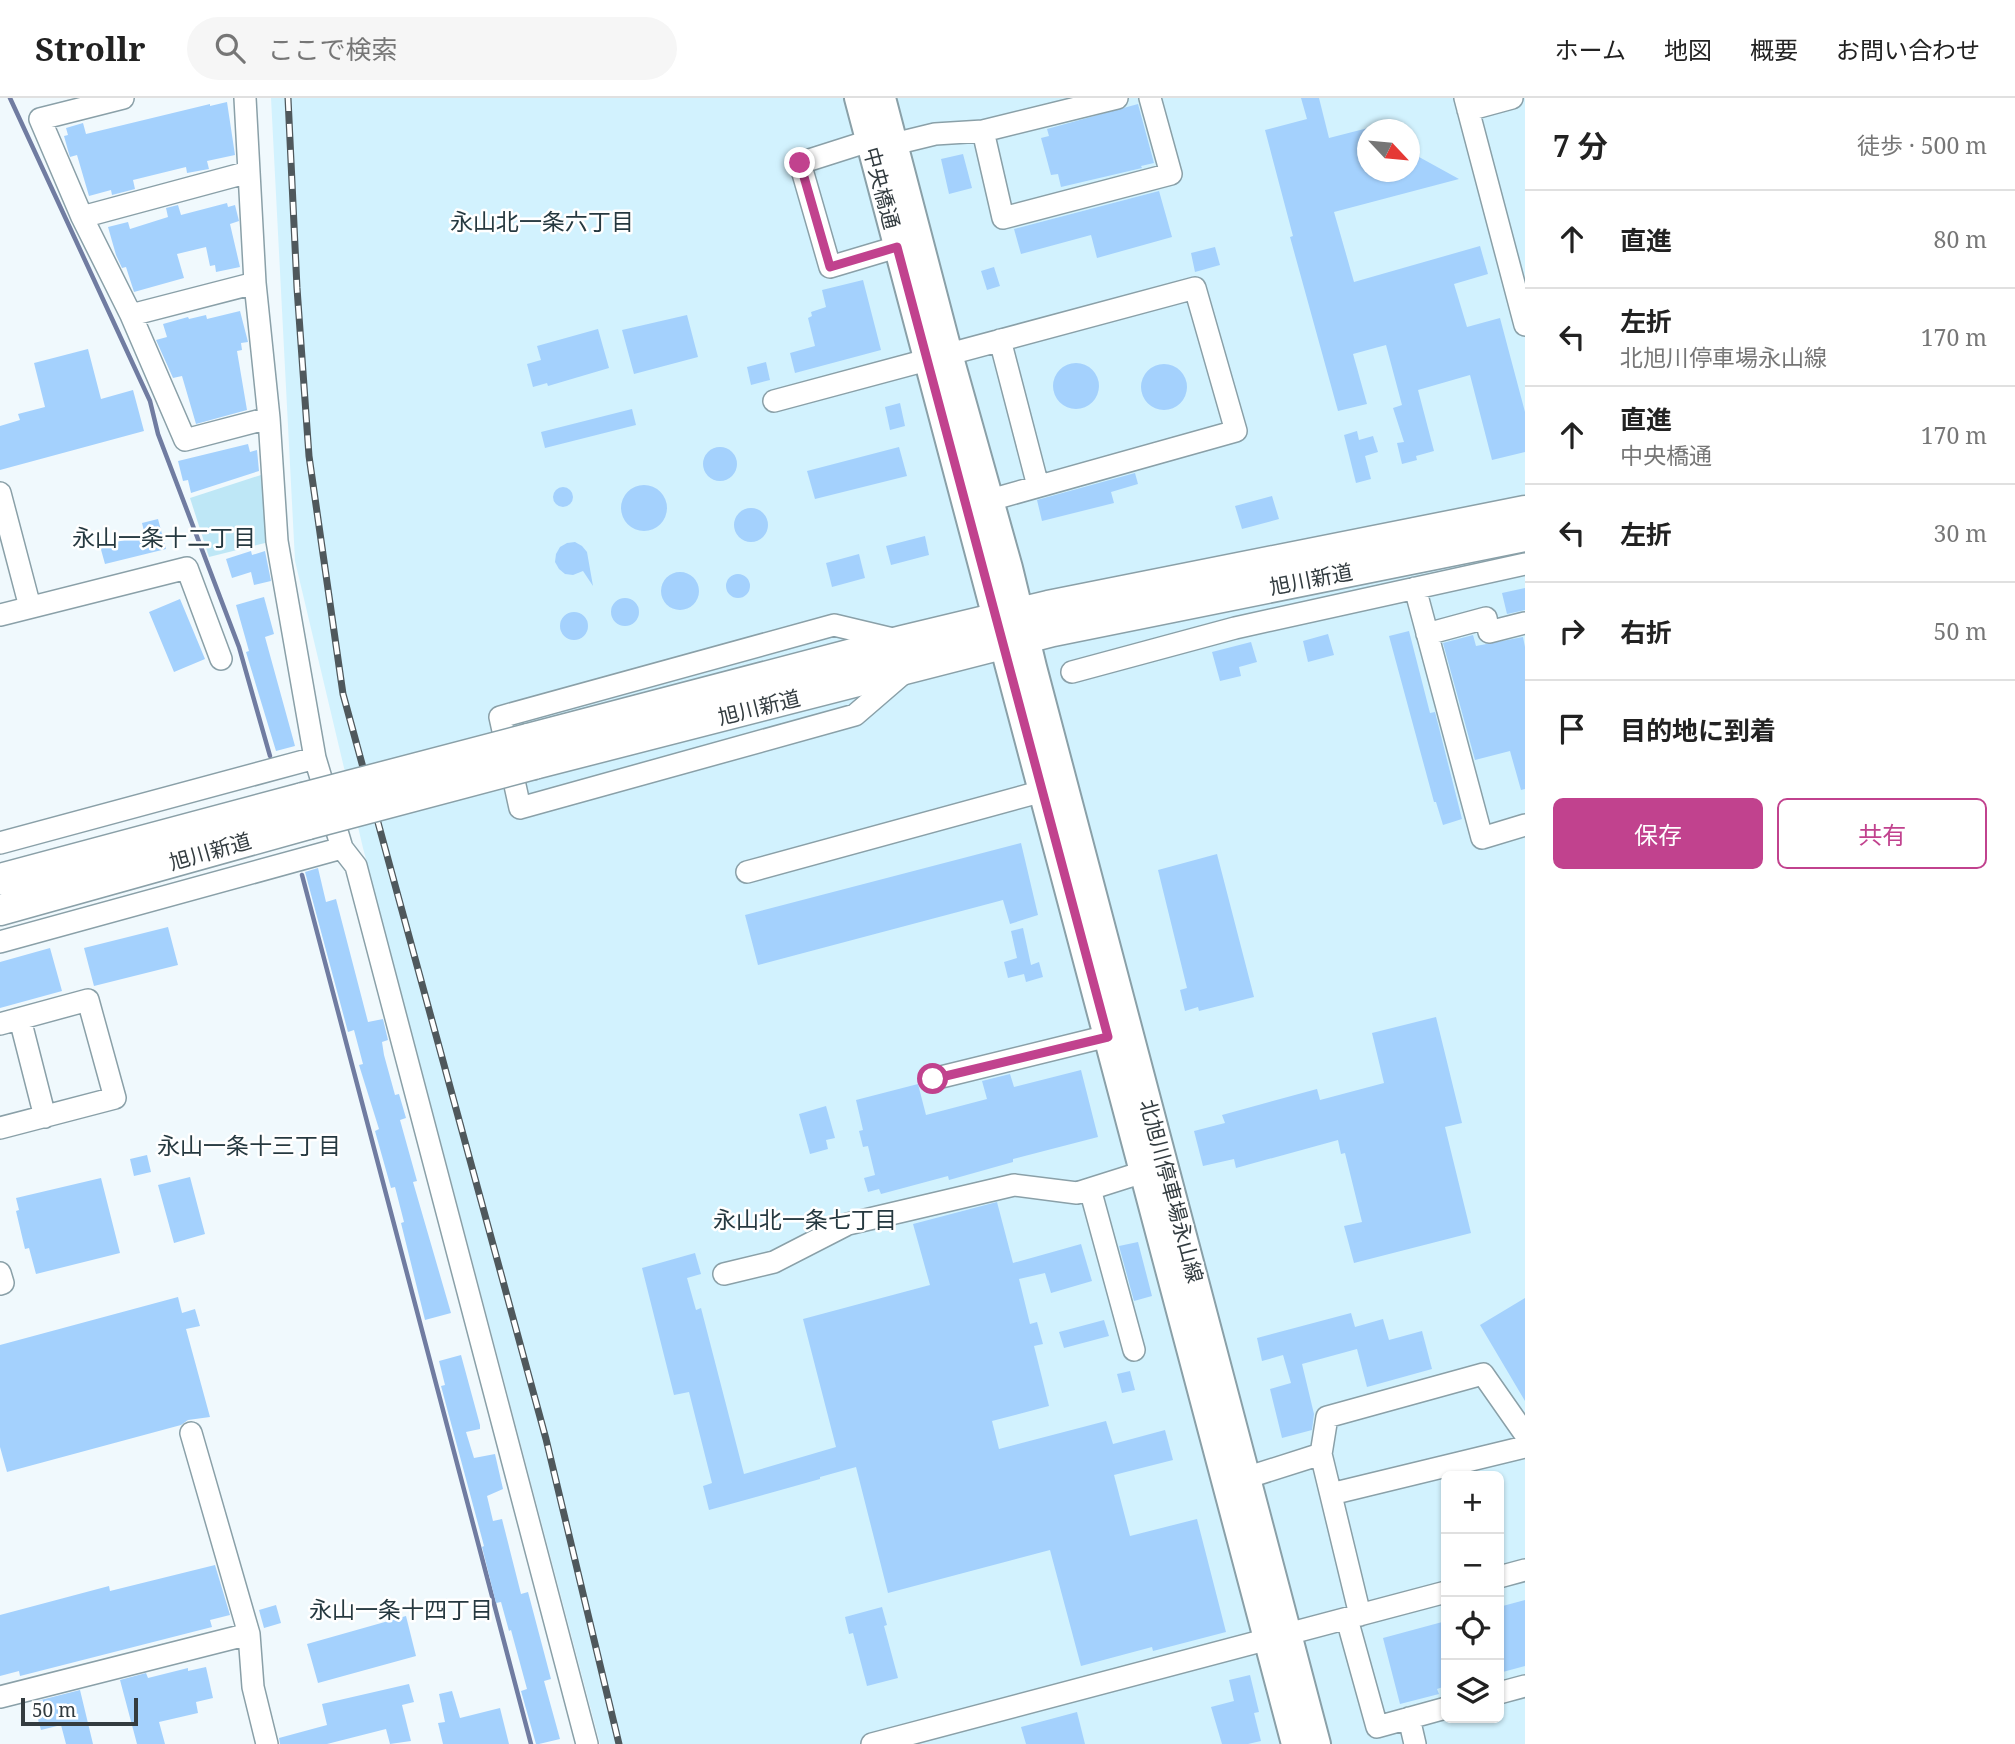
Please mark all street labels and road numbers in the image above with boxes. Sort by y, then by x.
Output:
street label: 中央橋通 [858,144,906,232]
street label: 旭川新道 [1267,557,1355,601]
street label: 旭川新道 [715,683,803,731]
street label: 旭川新道 [166,826,254,876]
street label: 北旭川停車場永山線 [1134,1096,1210,1286]

